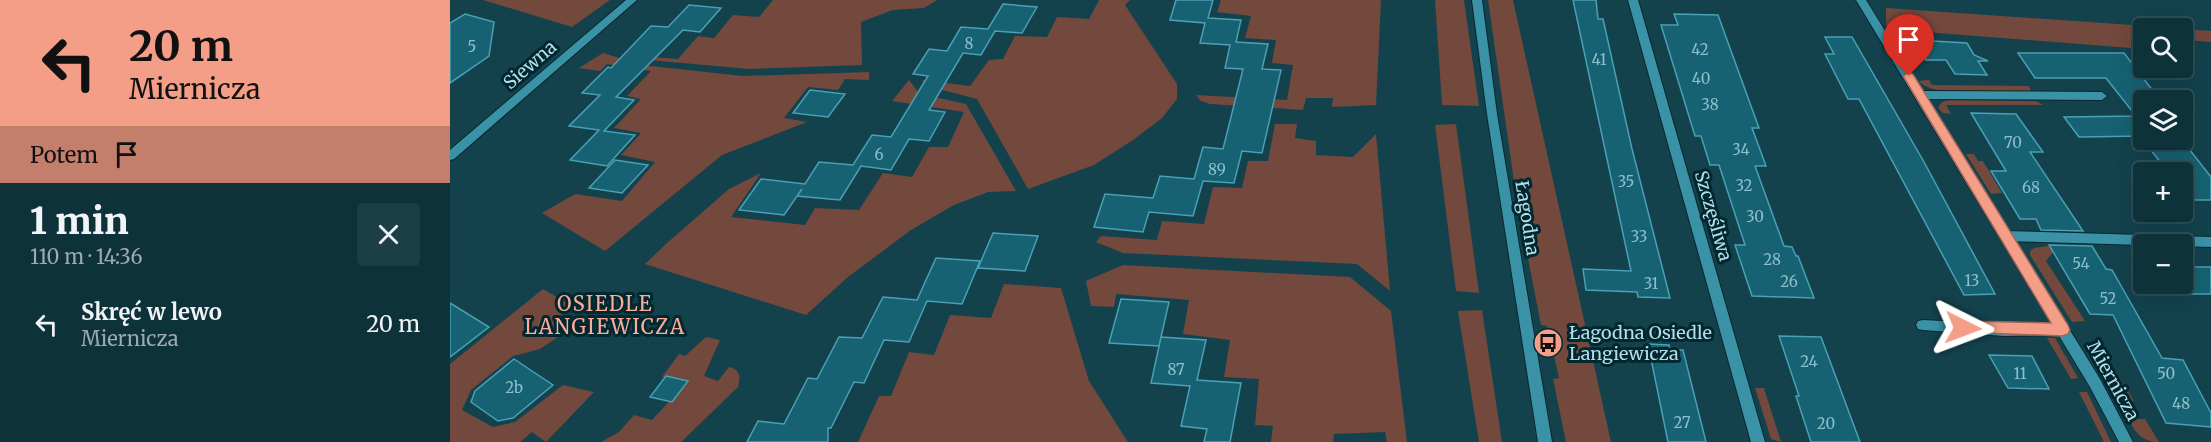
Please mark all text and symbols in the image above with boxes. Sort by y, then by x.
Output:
pin [1883,14,1934,76]
map controls [2133,18,2193,294]
button: search [2133,18,2193,78]
text: 20 m [129,20,233,72]
icon: arrive [1892,23,1925,56]
icon: left [30,24,108,102]
house number: 8 [965,34,974,53]
street label: Siewna [498,35,561,94]
house number: 5 [468,37,476,56]
house number: 42 [1691,40,1709,59]
house number: 41 [1592,50,1607,69]
house number: 40 [1692,69,1710,88]
text: Miernicza [129,72,261,106]
button: layers [2133,90,2193,150]
house number: 38 [1701,95,1719,114]
house number: 70 [2004,133,2022,152]
icon: arrive [110,138,143,171]
house number: 34 [1732,140,1750,159]
text: Potem [30,141,98,169]
house number: 6 [874,145,884,164]
house number: 89 [1208,160,1226,179]
button: + [2133,162,2193,222]
street label: Szczęśliwa [1690,168,1737,264]
house number: 35 [1618,172,1634,191]
house number: 32 [1735,176,1753,195]
house number: 68 [2022,178,2040,197]
street label: Łagodna [1510,179,1545,257]
text: 1 min [30,199,129,244]
button: close [357,203,420,266]
house number: 30 [1746,207,1764,226]
house number: 33 [1631,227,1647,246]
button: − [2133,234,2193,294]
text: 110 m · 14:36 [30,244,143,269]
house number: 28 [1763,250,1781,269]
house number: 54 [2072,254,2090,273]
house number: 13 [1965,271,1979,290]
house number: 26 [1780,272,1798,291]
house number: 31 [1644,274,1659,293]
house number: 52 [2099,289,2117,308]
district label: OSIEDLE LANGIEWICZA [524,291,686,339]
position arrow [1931,296,1995,360]
text: Skręć w lewo [81,298,222,326]
icon: left [30,308,63,341]
text: 20 m [366,310,420,338]
place label: Łagodna Osiedle Langiewicza [1569,321,1712,365]
text: Miernicza [81,326,178,351]
bus stop icon: Łagodna Osiedle Langiewicza [1532,327,1564,359]
street label: Miernicza [2082,337,2145,425]
house number: 24 [1800,352,1818,371]
house number: 87 [1167,360,1185,379]
house number: 11 [2013,364,2027,383]
house number: 50 [2157,364,2175,383]
house number: 2b [505,378,523,397]
house number: 48 [2172,394,2190,413]
house number: 27 [1674,413,1691,432]
house number: 20 [1817,414,1835,433]

